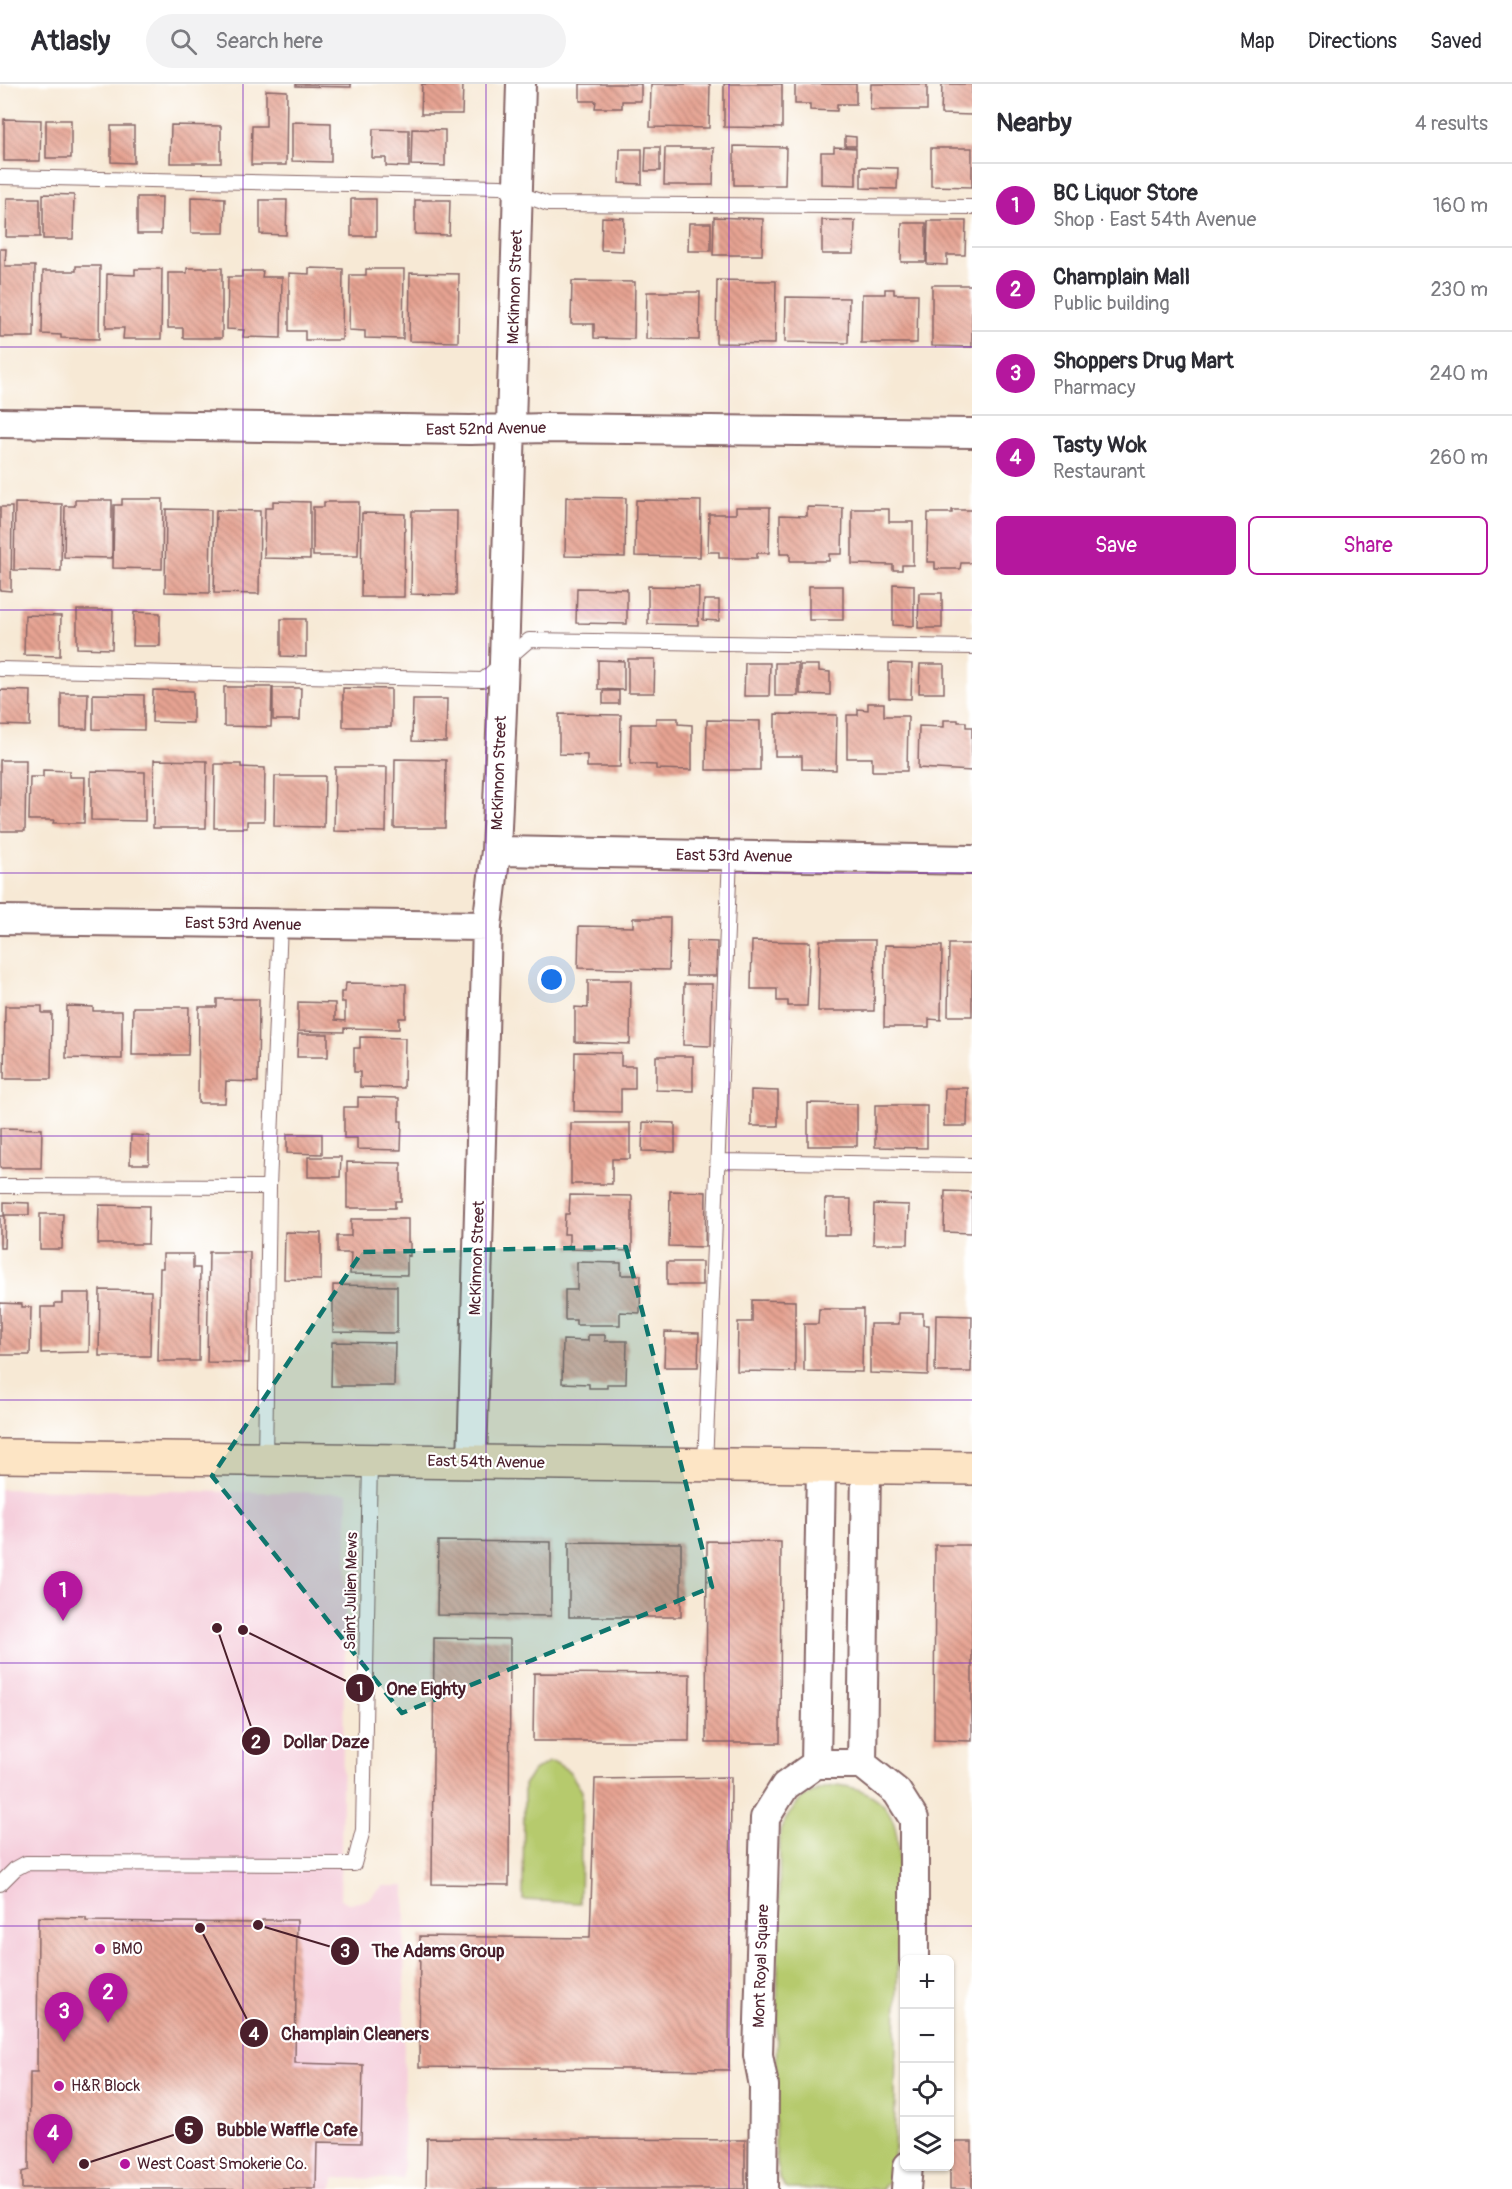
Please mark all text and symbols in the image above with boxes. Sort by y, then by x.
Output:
search box [146,14,566,68]
text: Atlasly [30,24,110,59]
icon: search [167,25,200,58]
text: Search here [215,27,323,55]
text: Map [1240,28,1275,55]
text: Directions [1308,28,1397,55]
text: Saved [1430,28,1482,55]
text: Nearby [996,107,1072,139]
text: 4 results [1415,111,1488,136]
text: BC Liquor Store [1053,179,1198,207]
text: 1 [1012,193,1019,218]
text: 160 m [1433,193,1488,218]
text: Shop · East 54th Avenue [1053,207,1256,232]
street label: McKinnon Street [503,229,527,345]
text: Champlain Mall [1053,263,1190,291]
text: 2 [1010,277,1021,302]
text: 230 m [1431,277,1488,302]
text: Public building [1053,291,1169,316]
text: Shoppers Drug Mart [1053,347,1234,375]
text: 3 [1010,361,1021,386]
text: 240 m [1429,361,1488,386]
text: Pharmacy [1053,375,1136,400]
street label: East 52nd Avenue [426,418,546,440]
text: Tasty Wok [1053,431,1147,459]
text: 4 [1010,445,1021,470]
text: 260 m [1429,445,1488,470]
text: Restaurant [1053,459,1145,484]
button: Save [996,516,1236,575]
button: Share [1248,516,1488,575]
street label: McKinnon Street [487,715,511,831]
street label: East 53rd Avenue [676,845,792,867]
street label: East 53rd Avenue [185,913,301,935]
your location [537,965,566,994]
street label: McKinnon Street [465,1200,489,1316]
street label: East 54th Avenue [427,1451,545,1473]
street label: Saint Julien Mews [340,1532,362,1650]
pin: 1 [44,1572,82,1621]
callout: One Eighty [345,1670,478,1706]
text: 1 [356,1678,364,1701]
text: One Eighty [386,1678,466,1701]
callout: Dollar Daze [241,1723,381,1759]
text: 2 [251,1731,261,1754]
text: Dollar Daze [283,1731,370,1754]
street label: Mont Royal Square [749,1904,773,2028]
callout: The Adams Group [330,1933,517,1969]
place label: BMO [112,1939,143,1959]
text: 3 [340,1940,350,1963]
text: The Adams Group [371,1940,505,1963]
marker: BMO [93,1942,107,1956]
map controls [900,1955,954,2171]
button: + [900,1955,954,2009]
pin: 2 [88,1974,128,2023]
pin: 3 [44,1992,84,2042]
button: − [900,2009,954,2063]
callout: Champlain Cleaners [239,2015,441,2051]
text: 4 [249,2023,260,2046]
text: Champlain Cleaners [281,2023,430,2046]
button: locate [900,2063,954,2117]
place label: H&R Block [71,2076,140,2096]
marker: H&R Block [52,2079,66,2093]
callout: Bubble Waffle Cafe [174,2112,369,2148]
pin: 4 [34,2114,72,2164]
button: layers [900,2117,954,2171]
text: 5 [184,2119,194,2142]
text: Bubble Waffle Cafe [216,2119,359,2142]
place label: West Coast Smokerie Co. [137,2154,307,2174]
marker: West Coast Smokerie Co. [118,2157,132,2171]

